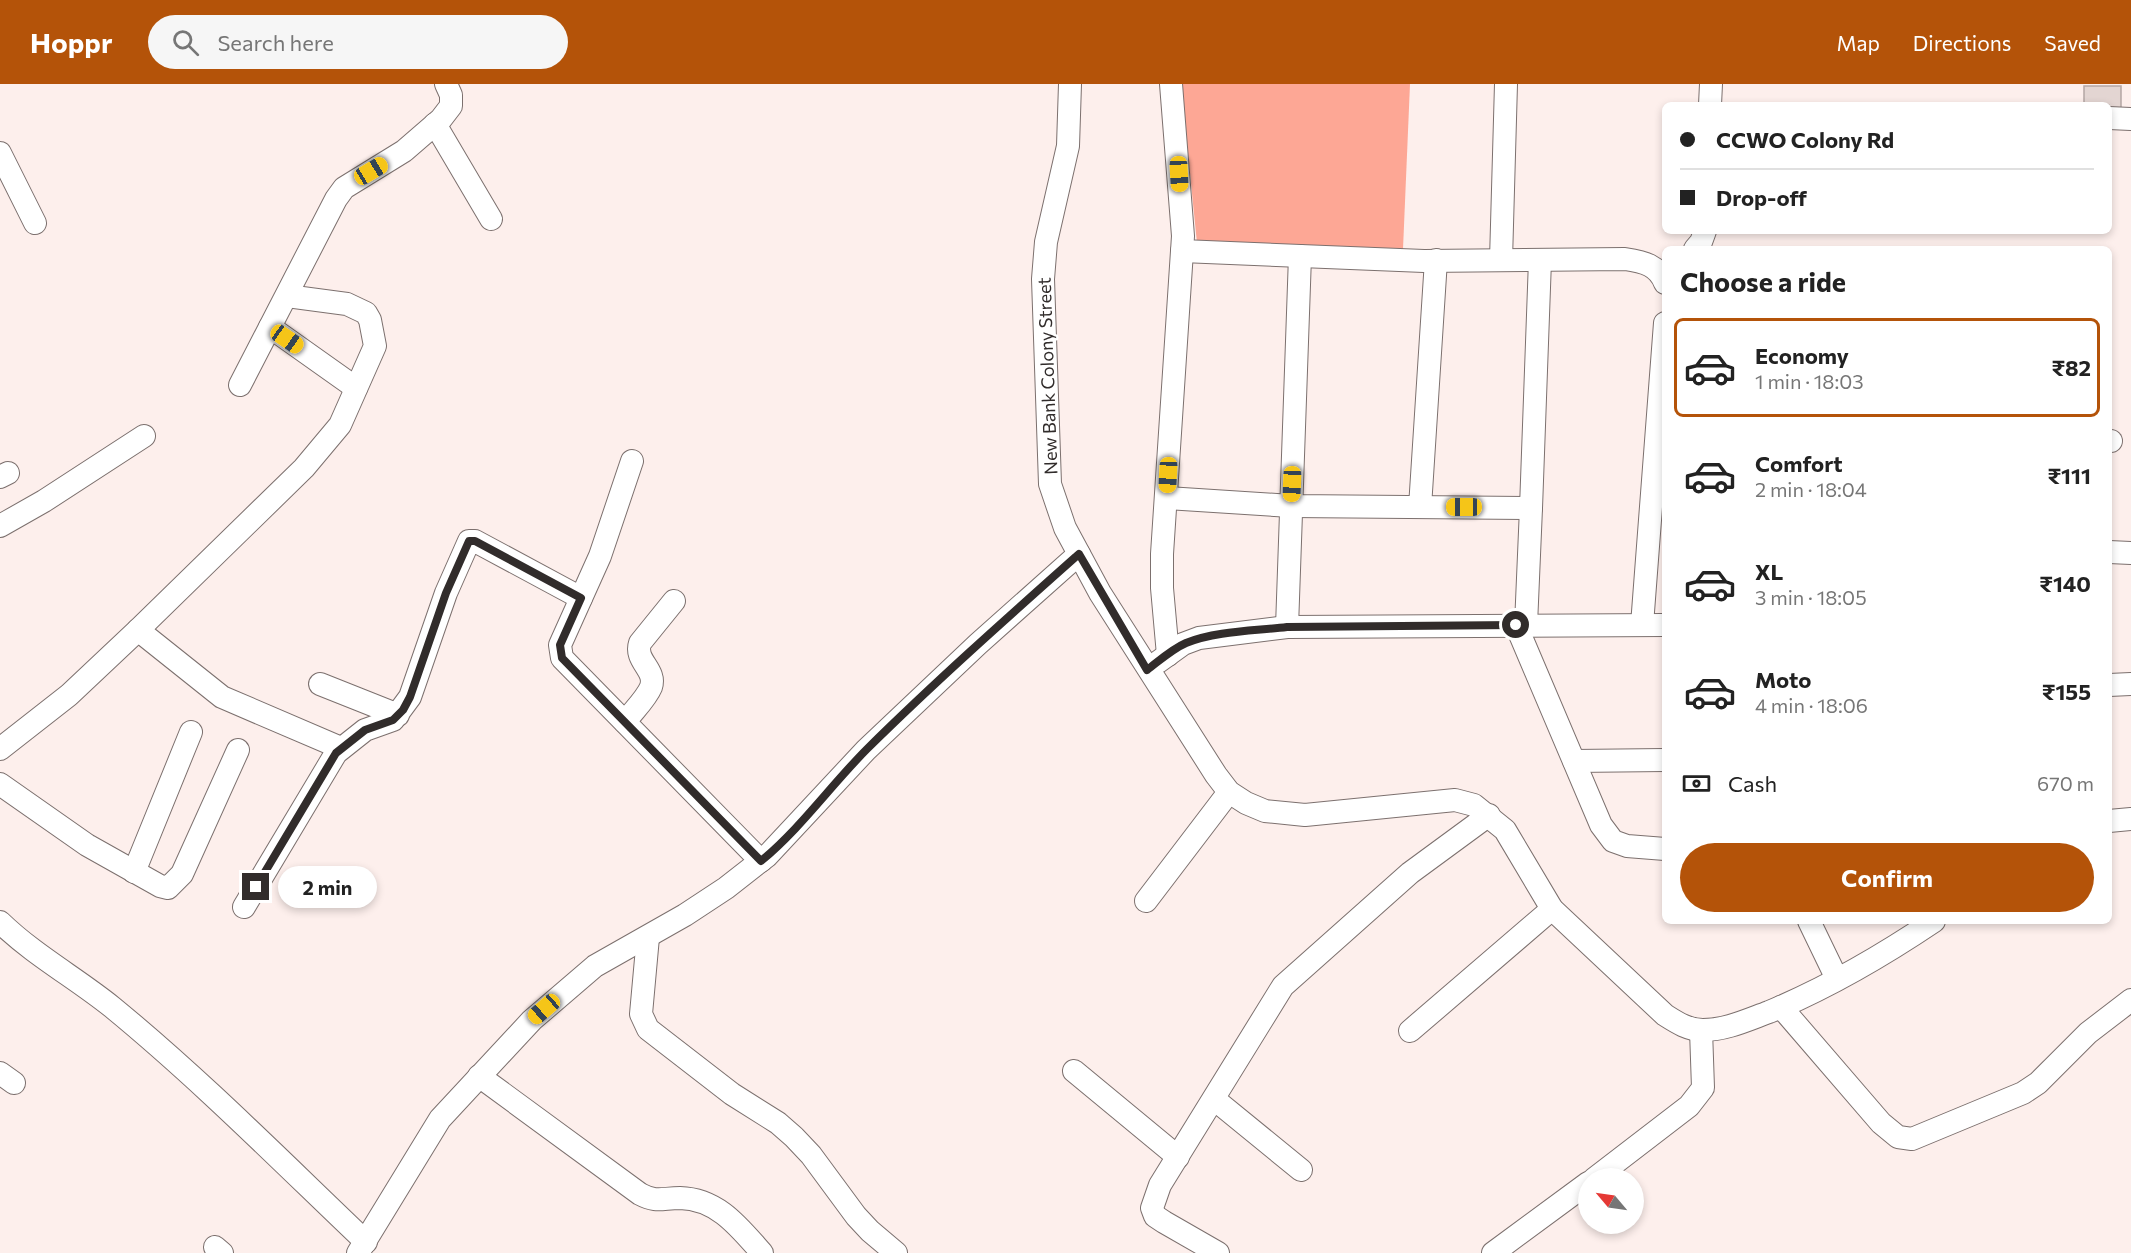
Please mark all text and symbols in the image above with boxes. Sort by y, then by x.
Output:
search box [148,15,568,69]
text: Hoppr [30,25,112,59]
icon: search [169,26,202,59]
text: Search here [217,29,334,56]
text: Map [1837,30,1880,55]
text: Directions [1913,30,2011,55]
text: Saved [2044,30,2101,55]
text: CCWO Colony Rd [1716,126,1894,153]
car [351,154,391,188]
car [1169,156,1189,192]
text: Drop-off [1716,184,1807,211]
text: Choose a ride [1680,265,1846,298]
street label: New Bank Colony Street [1033,277,1061,475]
car [267,321,307,357]
icon: car [1683,341,1737,395]
text: Economy [1755,342,1849,369]
text: ₹82 [2051,354,2091,381]
text: 1 min · 18:03 [1755,369,1864,393]
icon: car [1683,449,1737,503]
text: Comfort [1755,450,1843,477]
car [1158,457,1178,493]
text: ₹111 [2048,462,2091,489]
car [1282,466,1302,502]
text: 2 min · 18:04 [1755,477,1867,501]
car [1446,498,1482,516]
icon: car [1683,557,1737,611]
text: XL [1755,558,1783,585]
text: ₹140 [2039,570,2091,597]
text: 3 min · 18:05 [1755,585,1867,609]
route start [1502,611,1529,638]
icon: car [1683,665,1737,719]
text: Moto [1755,666,1811,693]
text: ₹155 [2042,678,2091,705]
text: 4 min · 18:06 [1755,693,1868,717]
icon: cash [1680,767,1713,800]
text: Cash [1728,770,1777,797]
text: 670 m [2037,771,2094,795]
button: Confirm [1680,843,2094,912]
callout: 2 min [277,866,376,908]
route end [242,873,269,900]
text: 2 min [303,875,352,899]
car [525,990,563,1028]
north arrow [1578,1168,1644,1234]
map controls [1578,1168,1644,1234]

